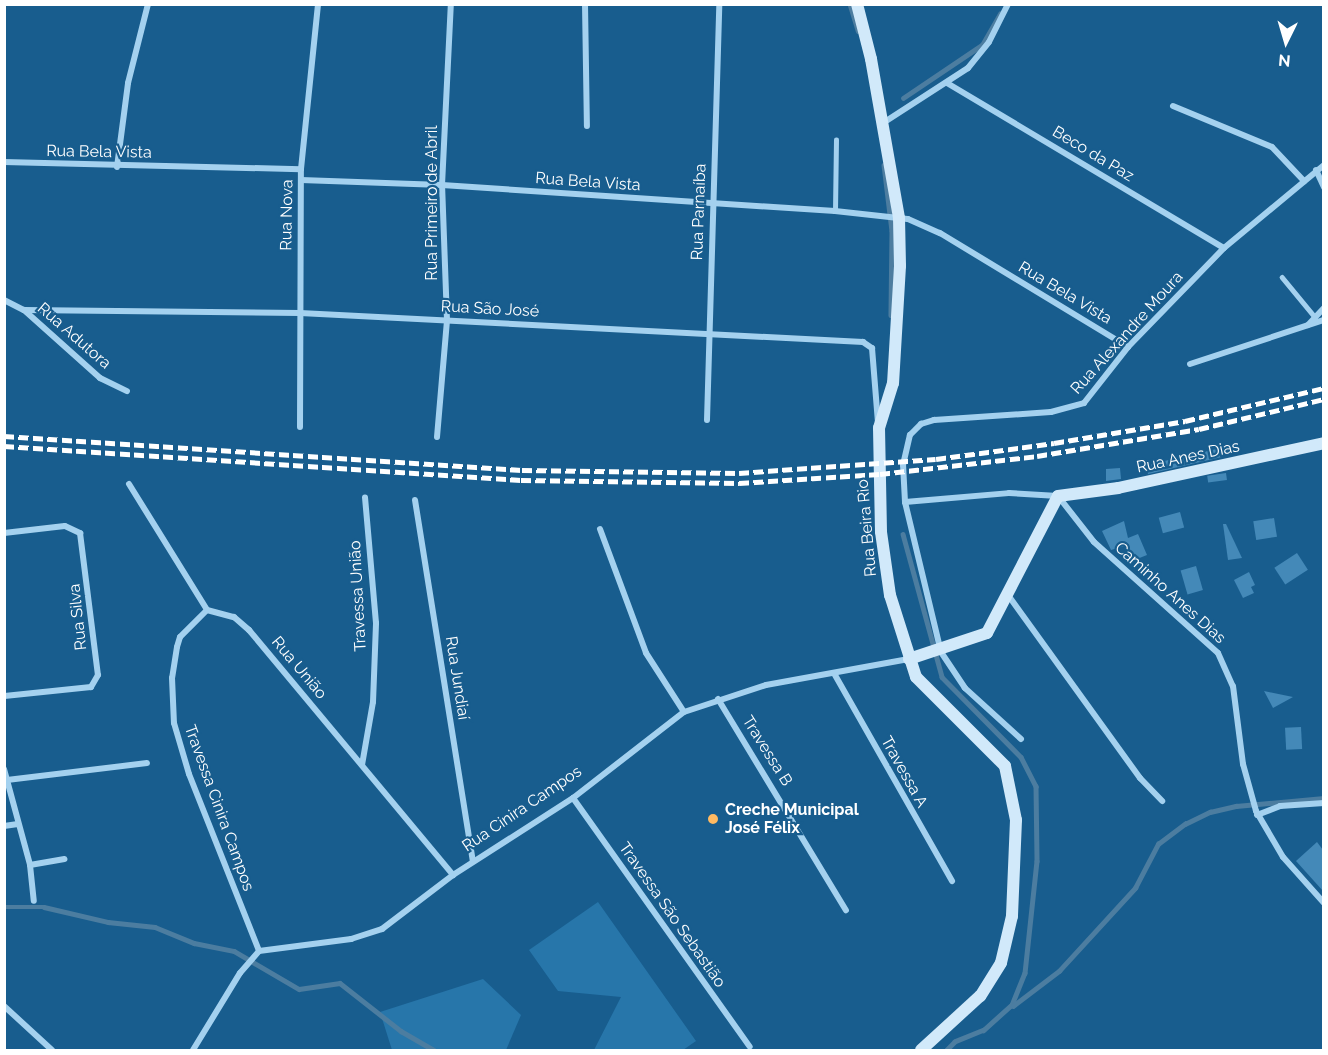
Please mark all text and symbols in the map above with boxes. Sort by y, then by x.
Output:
north arrow [1256,12,1316,72]
text: N [1277,50,1291,70]
street label: Beco da Paz [1049,122,1137,186]
street label: Rua Primeiro de Abril [422,125,442,281]
street label: Rua Bela Vista [46,141,152,163]
street label: Rua Parnaíba [688,163,710,261]
street label: Rua Bela Vista [534,169,642,195]
street label: Rua Nova [277,179,297,251]
street label: Rua Bela Vista [1015,257,1115,329]
street label: Rua Alexandre Moura [1067,268,1187,398]
street label: Rua São José [440,297,540,321]
street label: Rua Adutora [33,299,115,373]
street label: Rua Anes Dias [1134,437,1242,477]
street label: Rua Beira Rio [853,478,881,578]
street label: Caminho Anes Dias [1110,538,1230,648]
street label: Travessa União [346,540,370,652]
street label: Rua Silva [65,583,91,651]
street label: Rua União [267,633,331,703]
street label: Rua Jundiaí [441,635,473,721]
street label: Travessa B [738,712,796,790]
street label: Travessa Cinira Campos [180,722,258,894]
street label: Travessa A [876,733,932,811]
street label: Rua Cinira Campos [459,762,585,856]
place label: Creche Municipal José Félix [725,800,859,838]
marker: Creche Municipal José Félix [706,812,720,826]
street label: Travessa São Sebastião [615,839,729,991]

